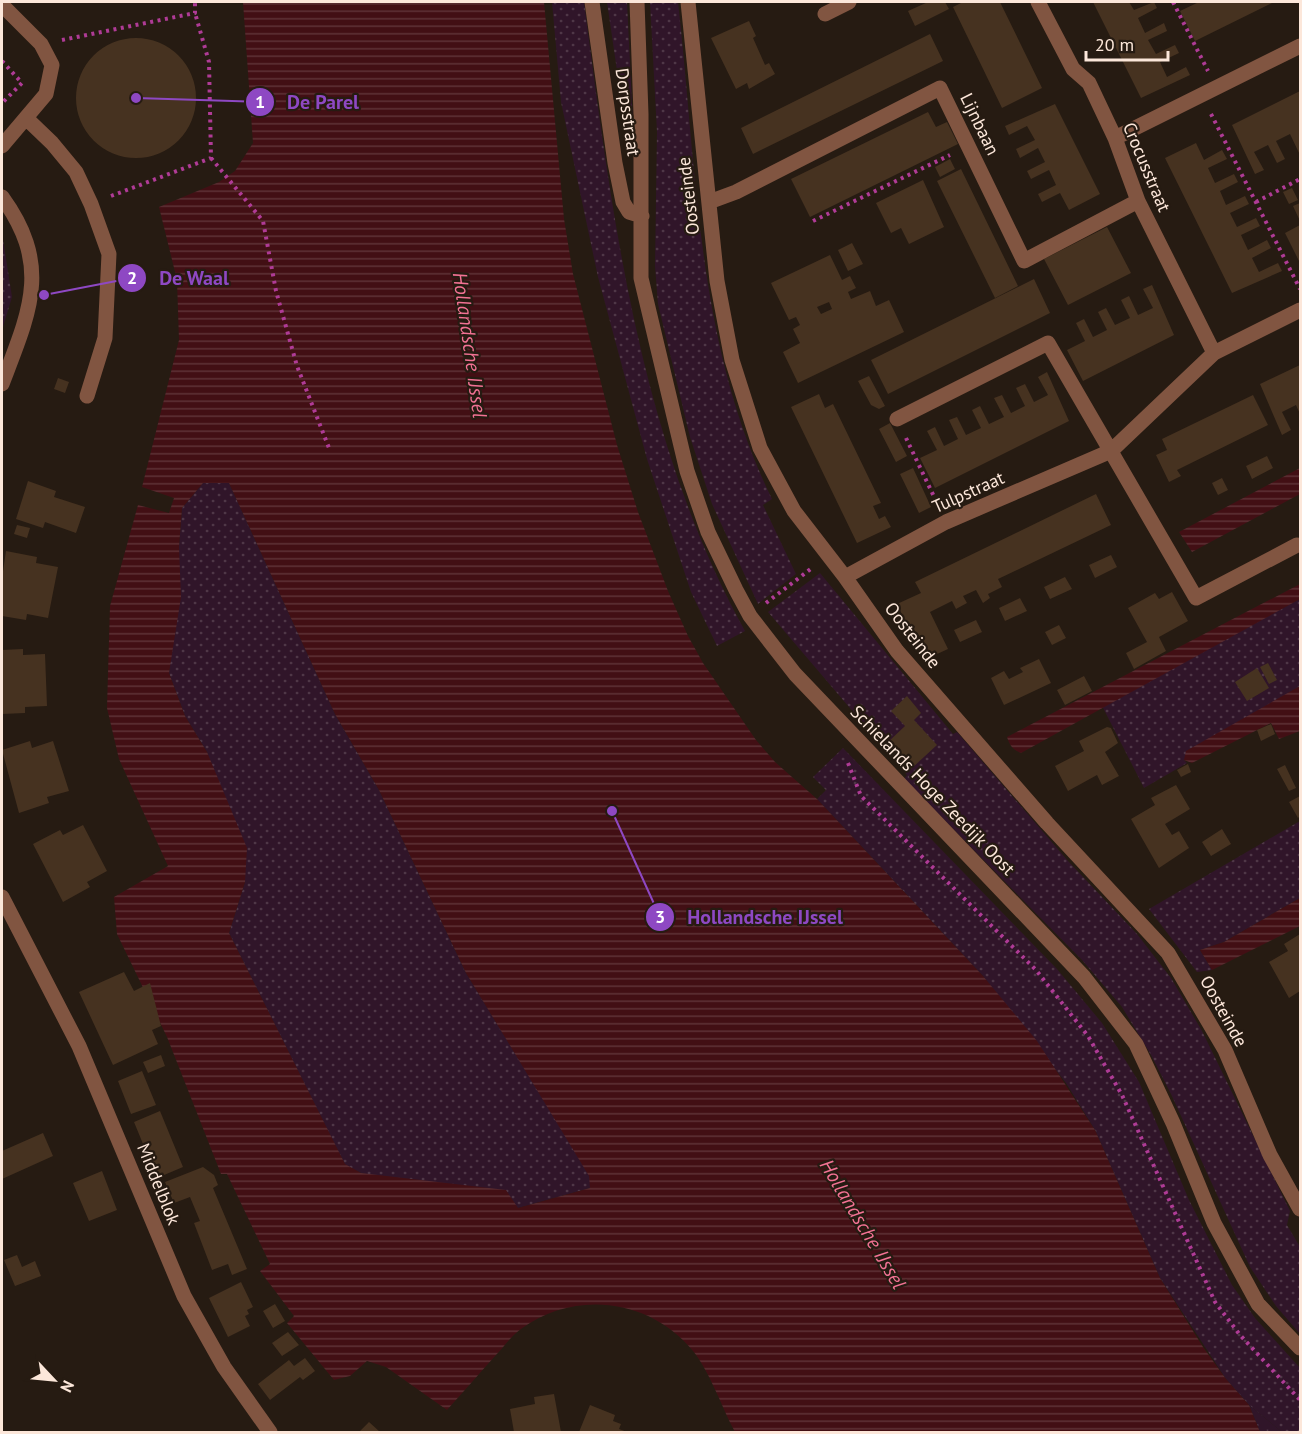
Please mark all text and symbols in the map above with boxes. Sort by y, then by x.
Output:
scale bar [1086,24,1168,62]
text: 20 m [1095,33,1134,56]
street label: Dorpsstraat [610,67,646,157]
callout: De Parel [245,83,371,121]
text: De Parel [287,89,359,115]
street label: Lijnbaan [955,89,1005,159]
text: 1 [255,90,265,113]
street label: Crocusstraat [1118,119,1176,215]
street label: Oosteinde [672,156,704,236]
callout: De Waal [117,259,241,297]
text: De Waal [159,265,229,291]
text: 2 [127,266,137,289]
water label: Hollandsche IJssel [447,270,493,420]
street label: Tulpstraat [928,466,1008,518]
street label: Oosteinde [880,597,946,673]
street label: Schielands Hoge Zeedijk Oost [846,700,1020,880]
callout: Hollandsche IJssel [645,898,855,936]
text: Hollandsche IJssel [687,904,843,930]
text: 3 [655,905,665,928]
street label: Oosteinde [1195,971,1253,1051]
street label: Middelblok [132,1140,186,1229]
water label: Hollandsche IJssel [814,1154,912,1294]
north arrow [24,1350,84,1410]
text: N [56,1377,79,1396]

